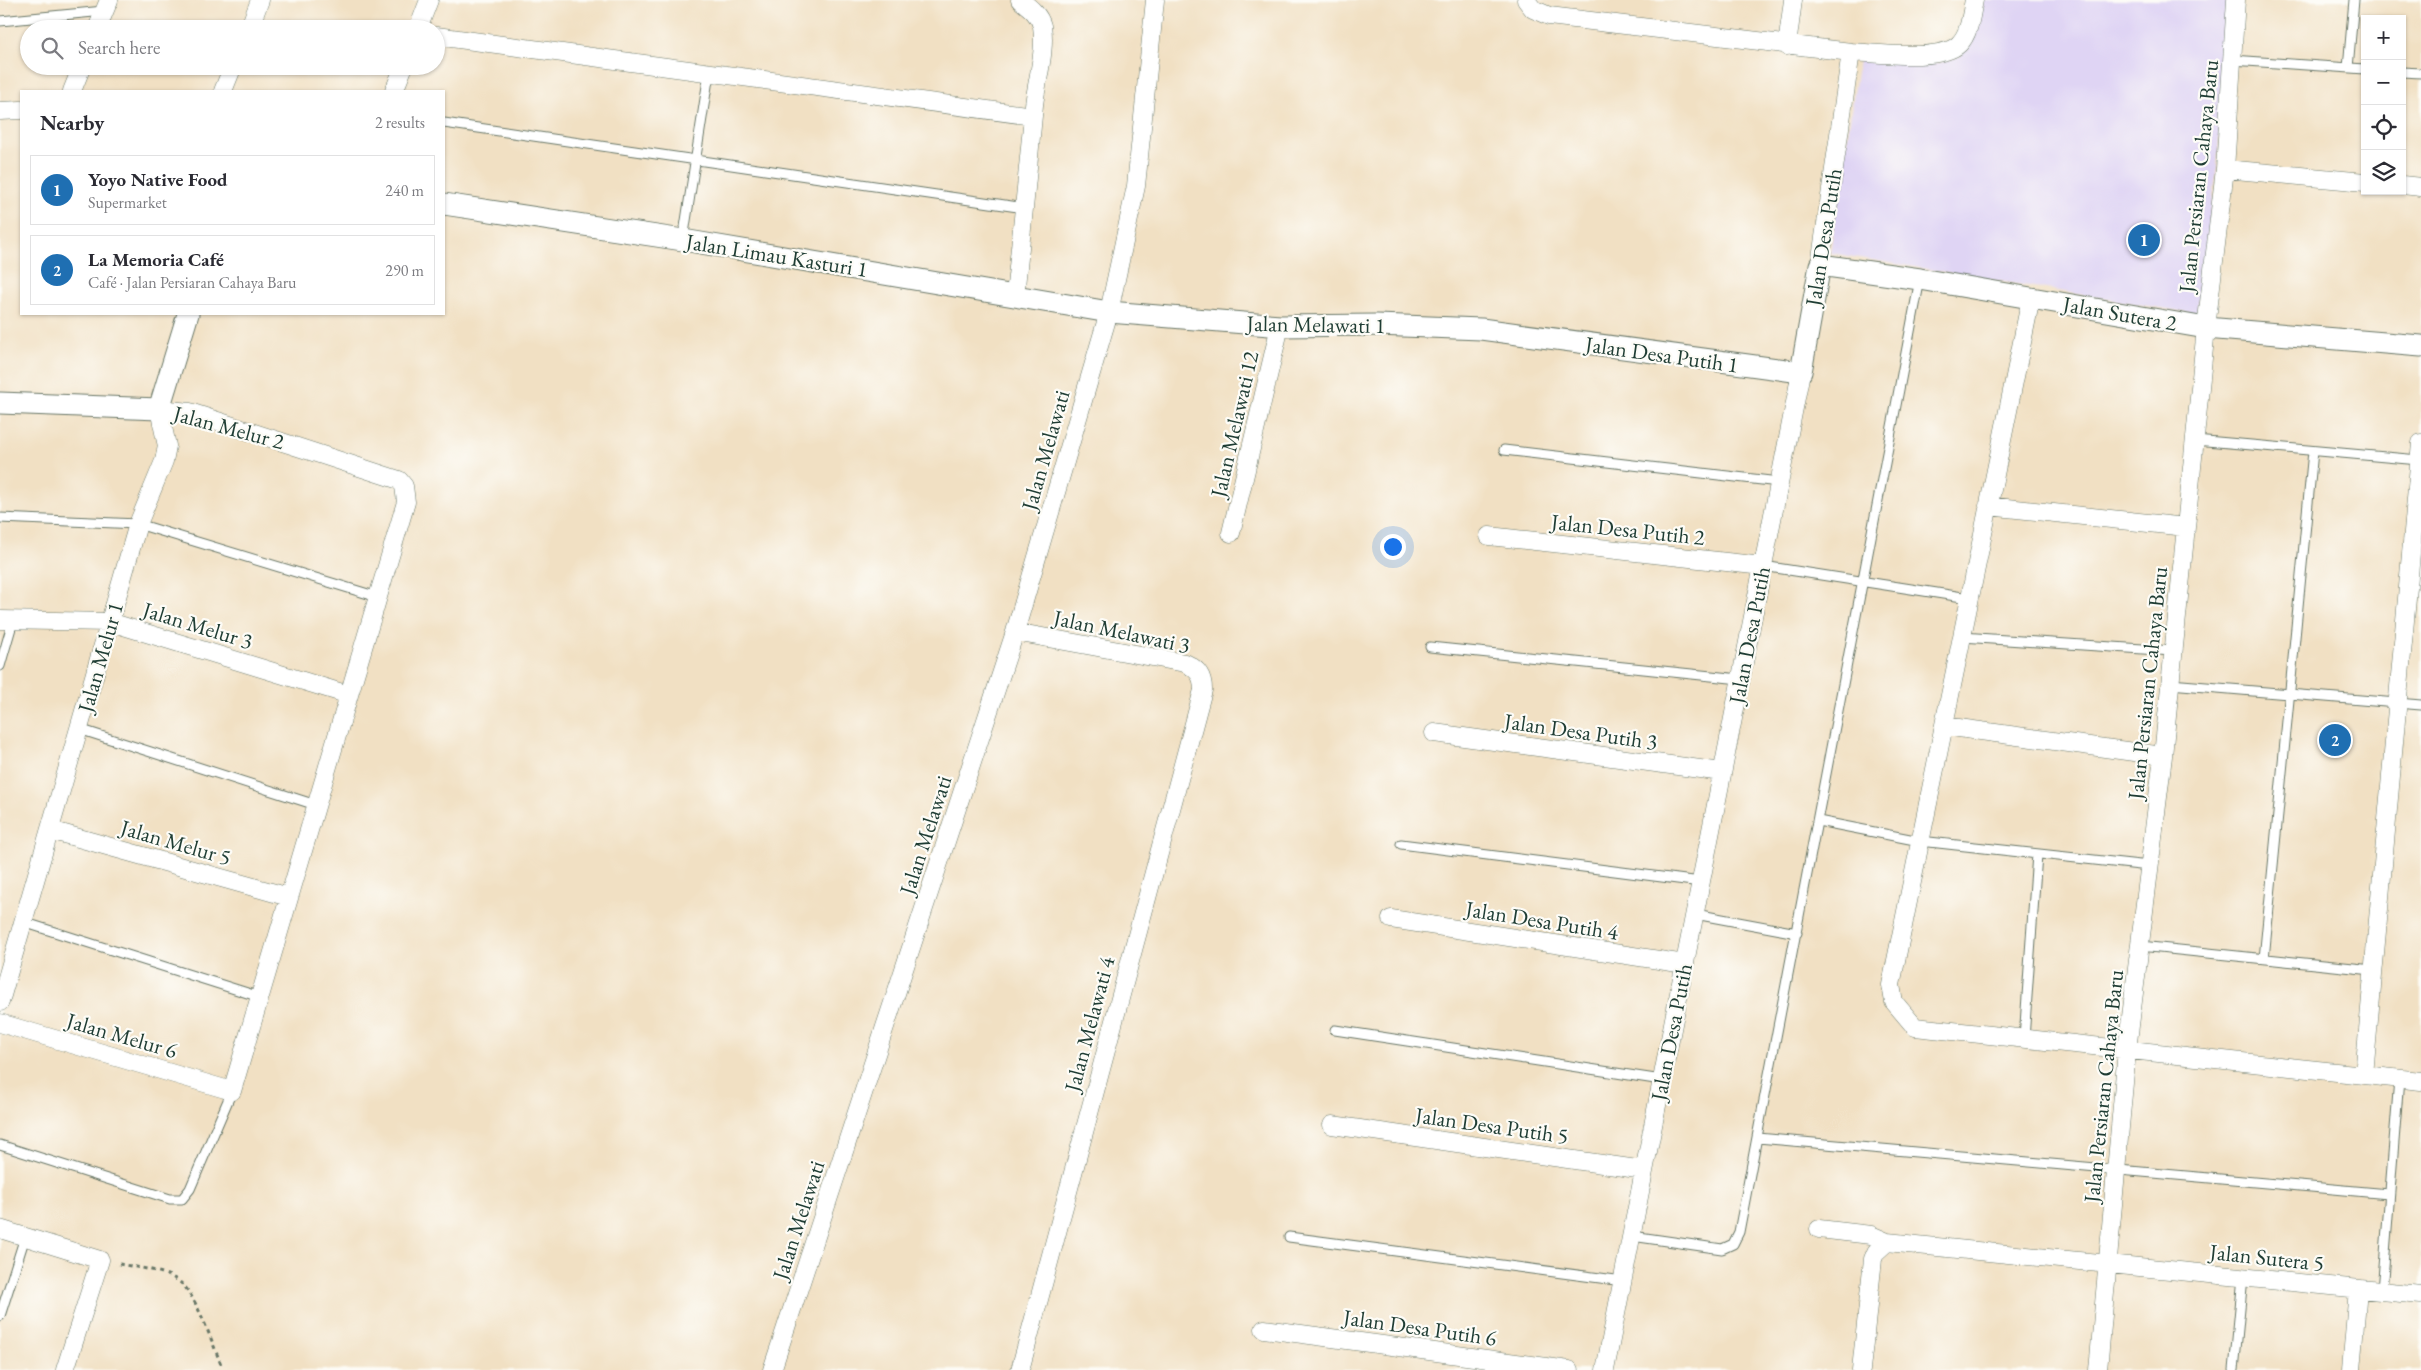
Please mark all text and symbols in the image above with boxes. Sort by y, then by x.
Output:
map controls [2361,15,2406,195]
button: + [2361,15,2406,60]
search box [20,20,445,75]
icon: search [38,34,66,62]
text: Search here [78,35,160,60]
street label: Jalan Persiaran Cahaya Baru [2172,58,2225,296]
button: − [2361,60,2406,105]
button: locate [2361,105,2406,150]
text: Nearby [40,109,104,136]
text: 2 results [375,112,425,133]
button: layers [2361,150,2406,195]
street label: Jalan Desa Putih [1798,166,1849,310]
text: Yoyo Native Food [88,167,227,192]
text: 1 [53,180,61,201]
text: 240 m [385,180,424,201]
text: Supermarket [88,192,167,213]
pin: 1 [2128,221,2160,259]
street label: Jalan Limau Kasturi 1 [682,227,870,284]
text: La Memoria Café [88,247,224,272]
text: 2 [53,260,61,281]
text: 290 m [385,260,424,281]
text: Café · Jalan Persiaran Cahaya Baru [88,272,297,293]
street label: Jalan Sutera 2 [2059,289,2179,338]
street label: Jalan Melawati 1 [1244,309,1386,340]
street label: Jalan Desa Putih 1 [1582,329,1740,380]
street label: Jalan Melawati 12 [1203,348,1266,502]
street label: Jalan Melawati [1014,387,1076,516]
street label: Jalan Melur 2 [168,398,288,456]
street label: Jalan Desa Putih 2 [1548,507,1707,552]
your location [1380,534,1406,560]
street label: Jalan Desa Putih [1722,564,1777,708]
street label: Jalan Persiaran Cahaya Baru [2121,565,2174,803]
street label: Jalan Melur 3 [137,594,256,656]
street label: Jalan Melur 1 [70,599,130,718]
street label: Jalan Melawati 3 [1049,602,1193,660]
street label: Jalan Desa Putih 3 [1501,706,1659,757]
pin: 2 [2319,721,2351,759]
street label: Jalan Melawati [892,772,958,900]
street label: Jalan Melur 5 [115,812,234,872]
street label: Jalan Desa Putih 4 [1462,894,1621,947]
street label: Jalan Melawati 4 [1057,953,1122,1097]
street label: Jalan Desa Putih [1644,961,1699,1105]
street label: Jalan Persiaran Cahaya Baru [2077,968,2130,1206]
street label: Jalan Melur 6 [61,1005,181,1065]
street label: Jalan Desa Putih 5 [1412,1100,1570,1151]
street label: Jalan Melawati [765,1157,831,1285]
street label: Jalan Sutera 5 [2206,1237,2326,1278]
street label: Jalan Desa Putih 6 [1340,1302,1499,1353]

